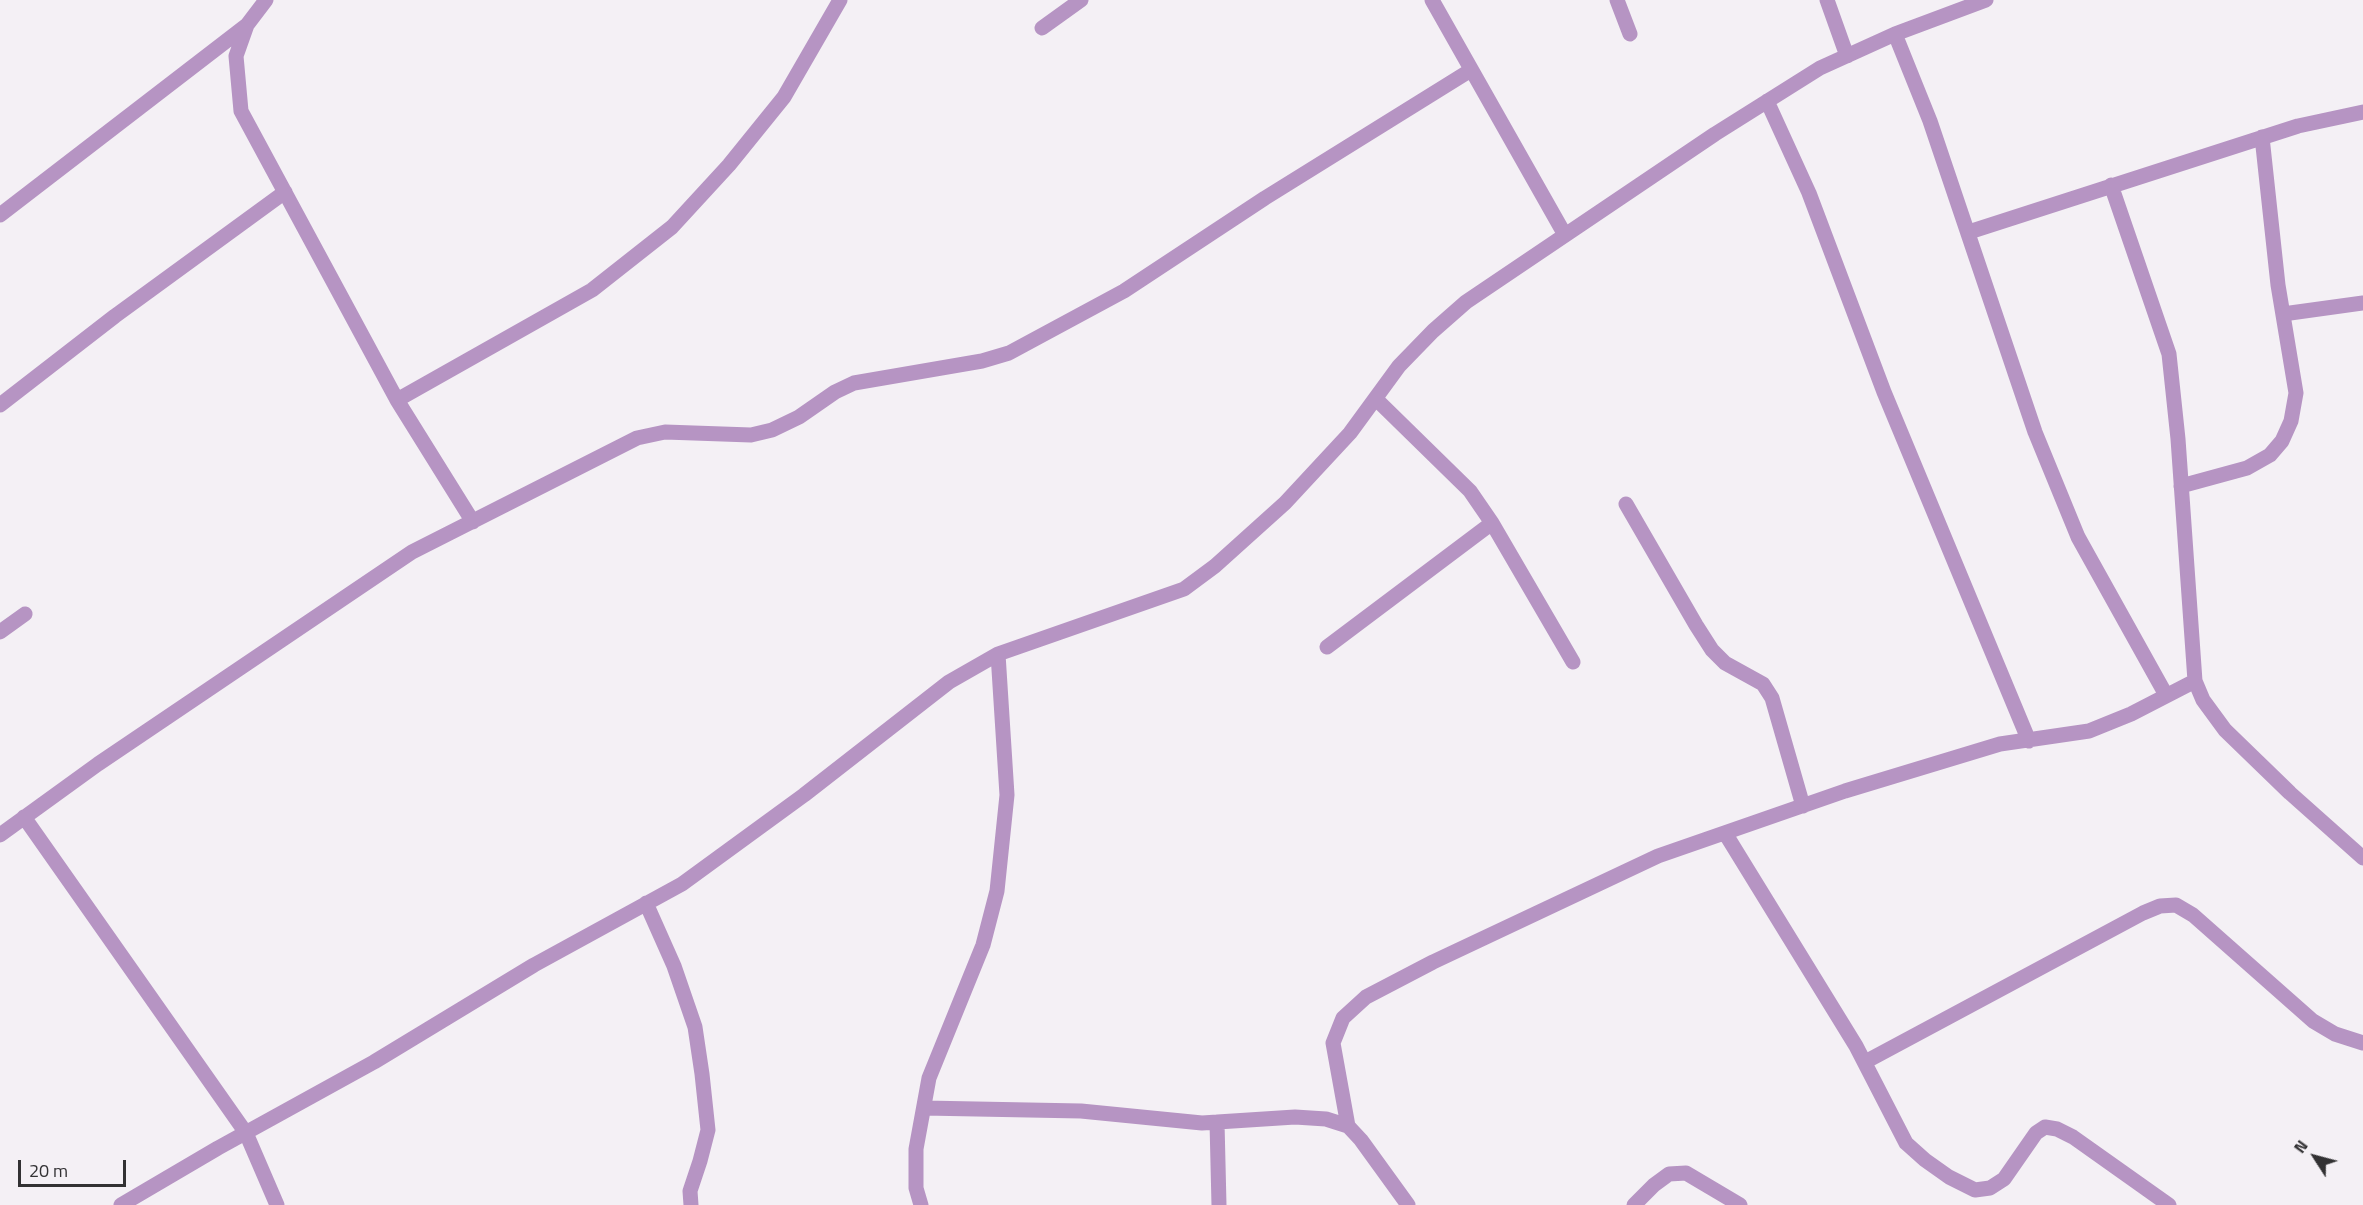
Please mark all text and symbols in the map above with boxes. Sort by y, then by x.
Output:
north arrow [2285,1127,2345,1187]
text: N [2287,1135,2313,1158]
scale bar [21,1148,129,1186]
text: 20 m [29,1157,68,1184]

